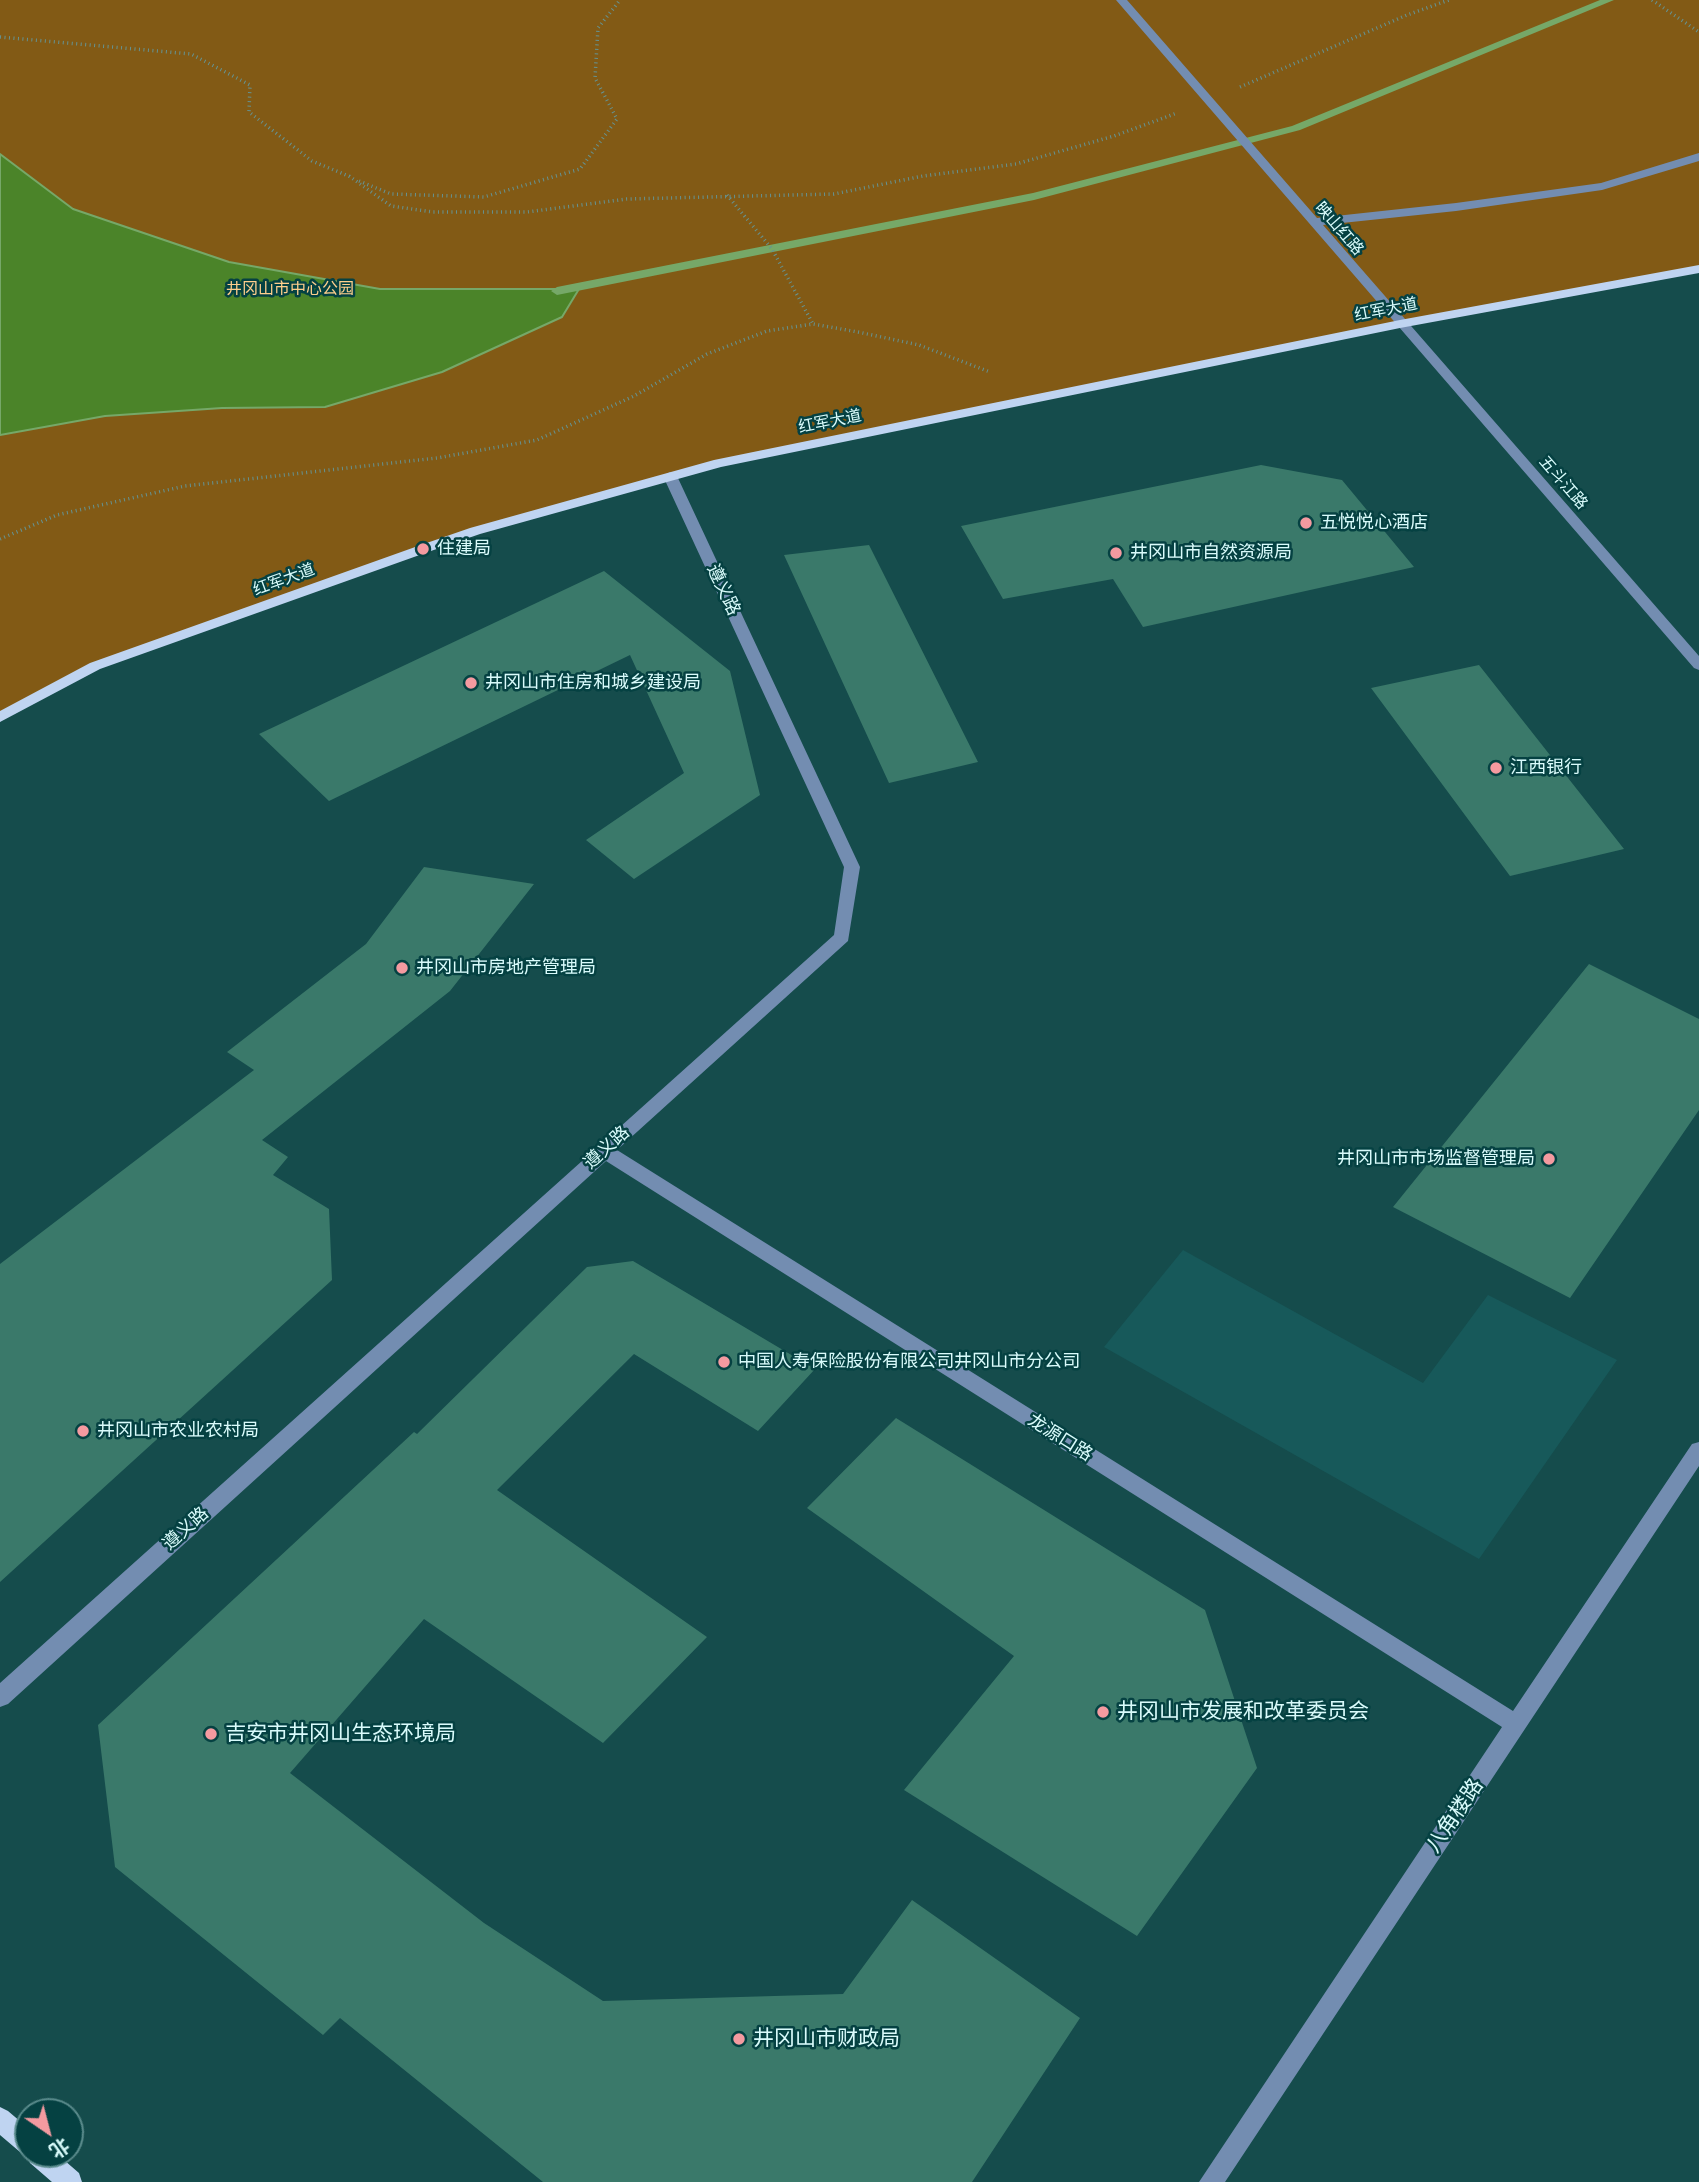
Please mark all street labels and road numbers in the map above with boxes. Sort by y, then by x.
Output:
street label: 映山红路 [1311,199,1367,259]
street label: 红军大道 [1353,294,1419,326]
street label: 红军大道 [797,406,863,438]
street label: 五斗江路 [1535,453,1591,513]
street label: 红军大道 [251,560,317,600]
street label: 遵义路 [702,561,744,619]
street label: 遵义路 [580,1122,634,1174]
street label: 龙源口路 [1024,1410,1096,1466]
street label: 遵义路 [159,1503,213,1555]
street label: 八角楼路 [1421,1774,1489,1858]

